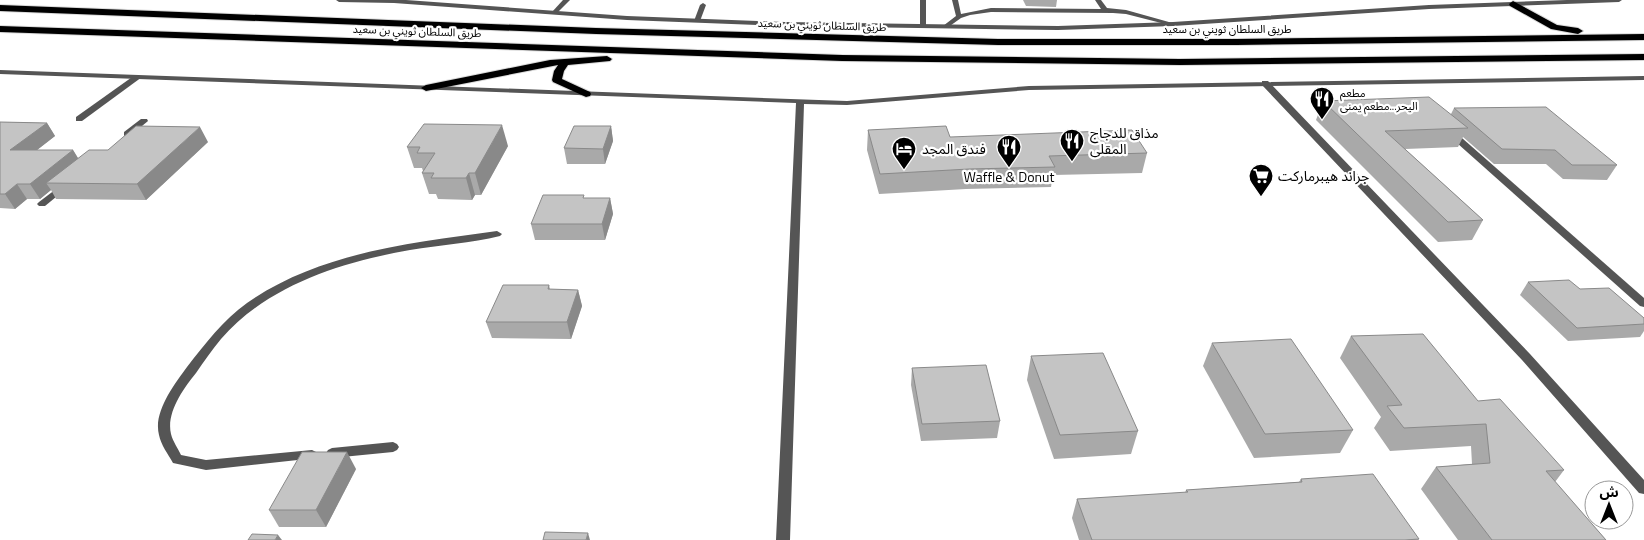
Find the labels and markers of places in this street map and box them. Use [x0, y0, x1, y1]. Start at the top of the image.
place label: مطعم اليحر...مطعم يمنى [1340, 85, 1418, 115]
restaurant icon: مطعم اليحر...مطعم يمنى [1309, 86, 1335, 120]
place label: مذاق للدجاج المقلى [1090, 122, 1159, 159]
restaurant icon: مذاق للدجاج المقلى [1059, 128, 1085, 162]
restaurant icon: Waffle & Donut [996, 134, 1022, 168]
hotel icon: فندق المجد [891, 136, 917, 170]
place label: فندق المجد [922, 138, 986, 159]
supermarket icon: جراند ه‍يبرماركت [1248, 163, 1274, 197]
place label: جراند ه‍يبرماركت [1278, 165, 1369, 186]
place label: Waffle & Donut [964, 166, 1055, 187]

